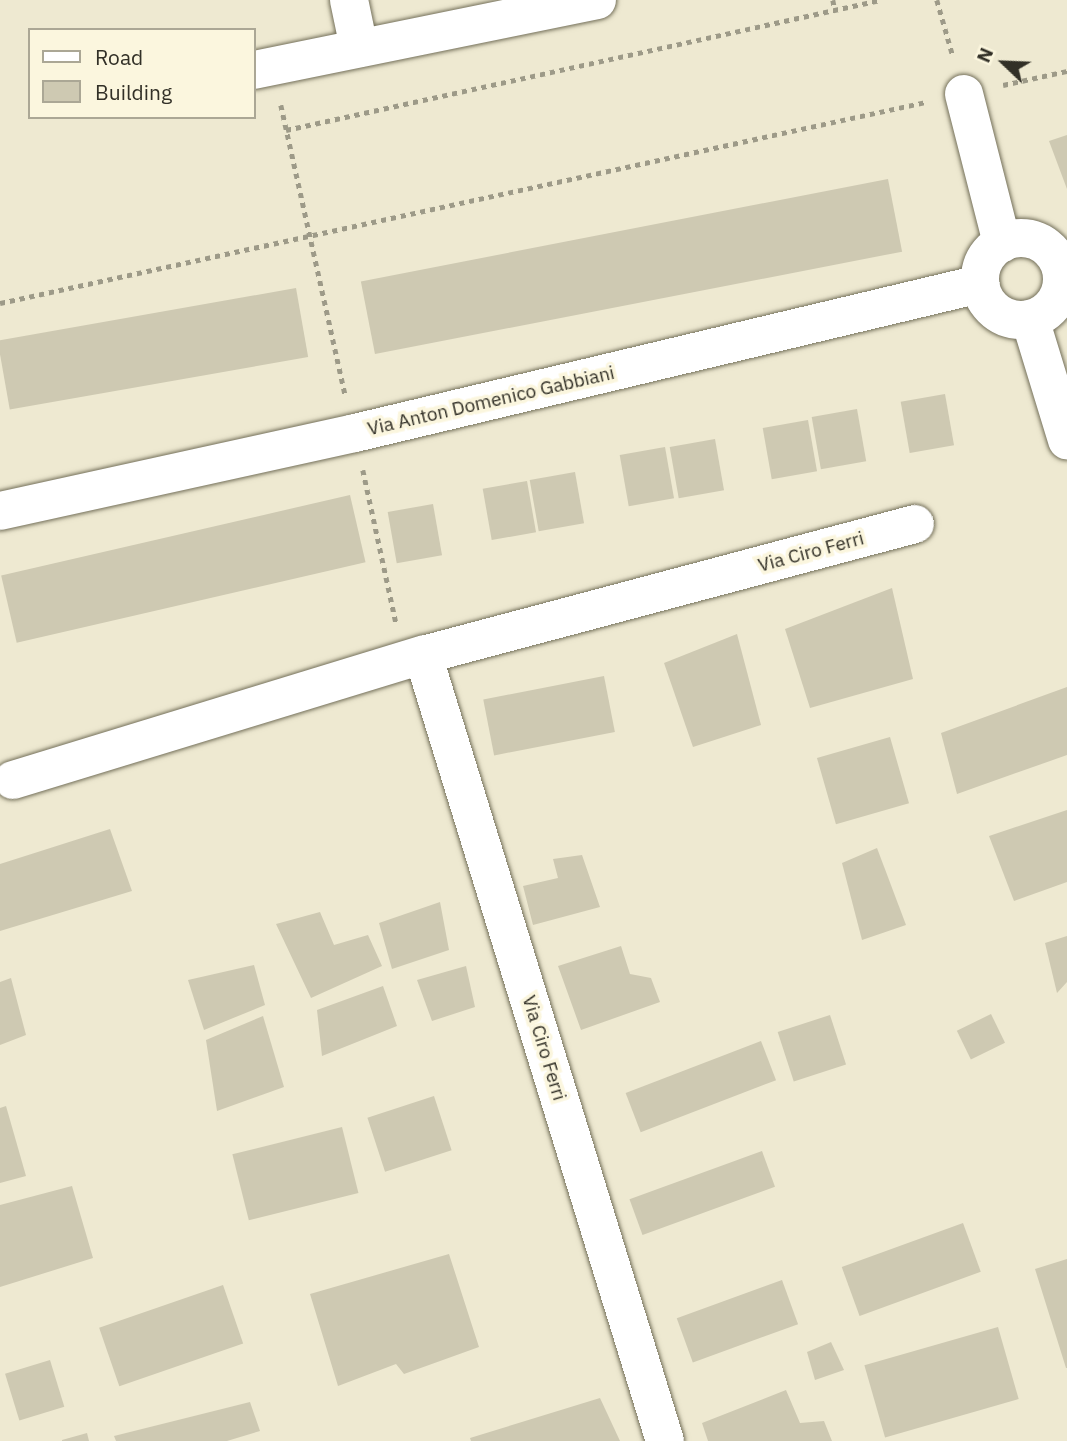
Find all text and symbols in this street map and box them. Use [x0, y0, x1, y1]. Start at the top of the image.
legend [28, 28, 256, 119]
north arrow [969, 28, 1039, 98]
text: Road [95, 43, 143, 71]
text: N [971, 44, 998, 66]
text: Building [95, 78, 172, 106]
street label: Via Anton Domenico Gabbiani [365, 361, 617, 441]
street label: Via Ciro Ferri [756, 527, 866, 577]
street label: Via Ciro Ferri [517, 993, 571, 1103]

